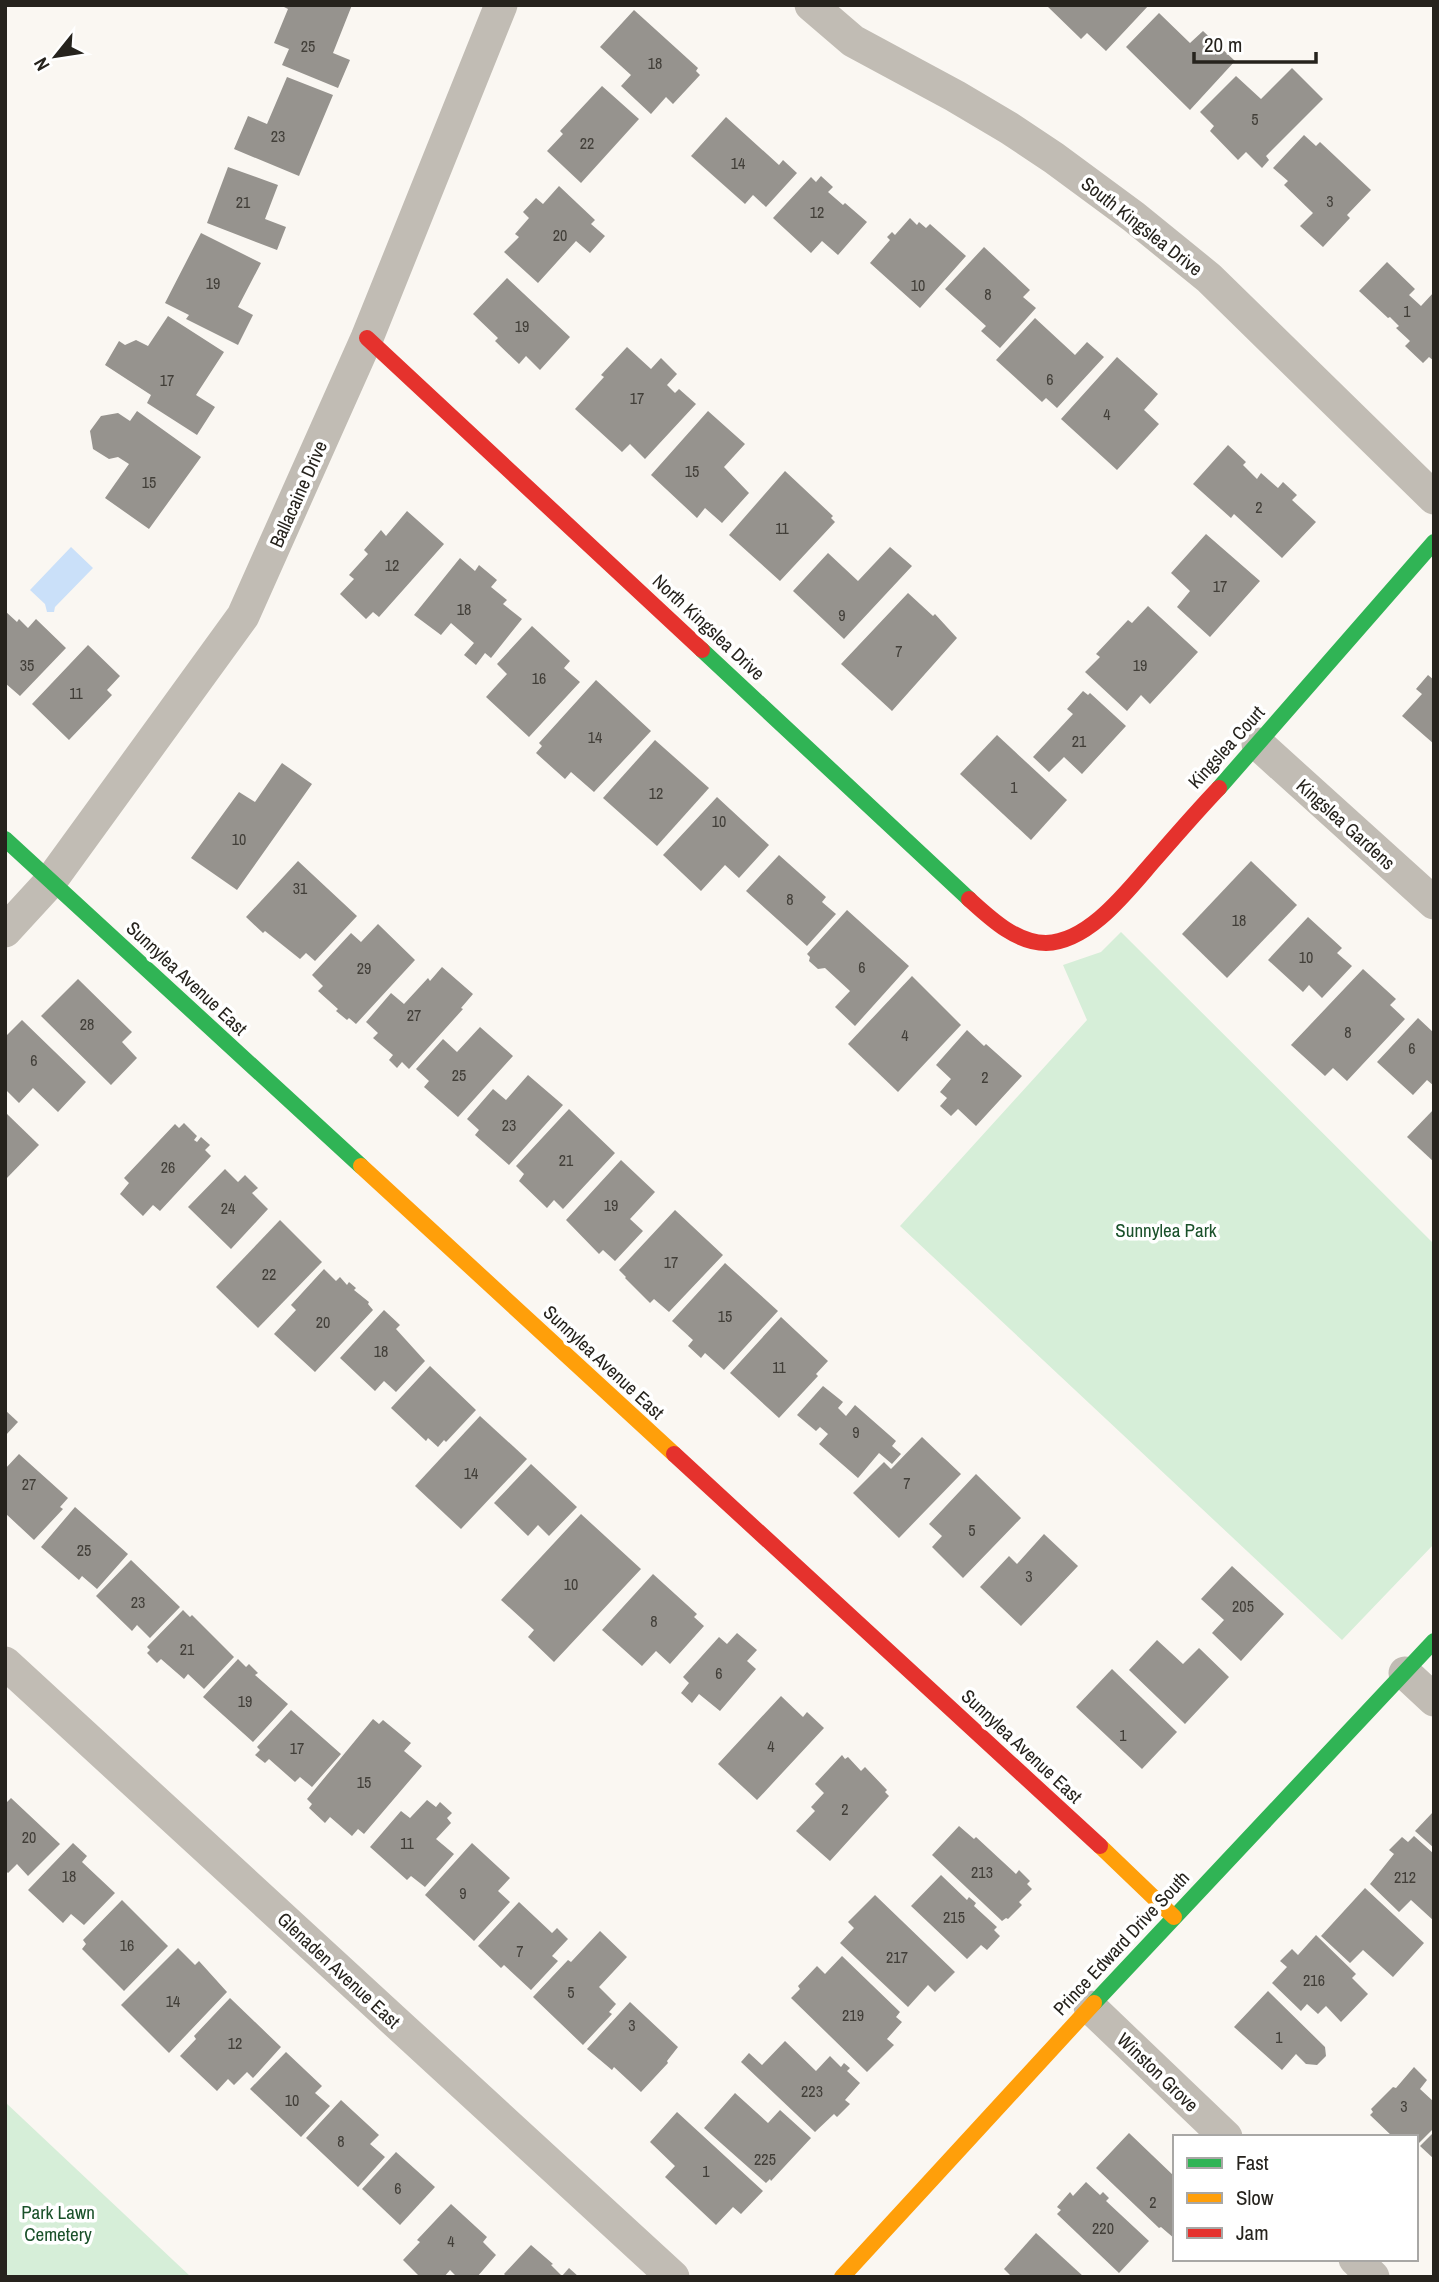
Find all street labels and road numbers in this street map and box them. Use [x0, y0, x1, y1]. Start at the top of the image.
street label: South Kingslea Drive [1076, 170, 1208, 282]
street label: Ballacaine Drive [263, 436, 333, 552]
street label: North Kingslea Drive [647, 568, 771, 686]
street label: Kingslea Court [1182, 700, 1271, 794]
street label: Kingslea Gardens [1291, 773, 1401, 876]
street label: Sunnylea Avenue East [121, 915, 254, 1041]
street label: Sunnylea Avenue East [538, 1299, 671, 1425]
street label: Sunnylea Avenue East [956, 1683, 1089, 1809]
street label: Prince Edward Drive South [1047, 1865, 1195, 2021]
street label: Glenaden Avenue East [272, 1906, 407, 2034]
street label: Winston Grove [1112, 2027, 1204, 2117]

